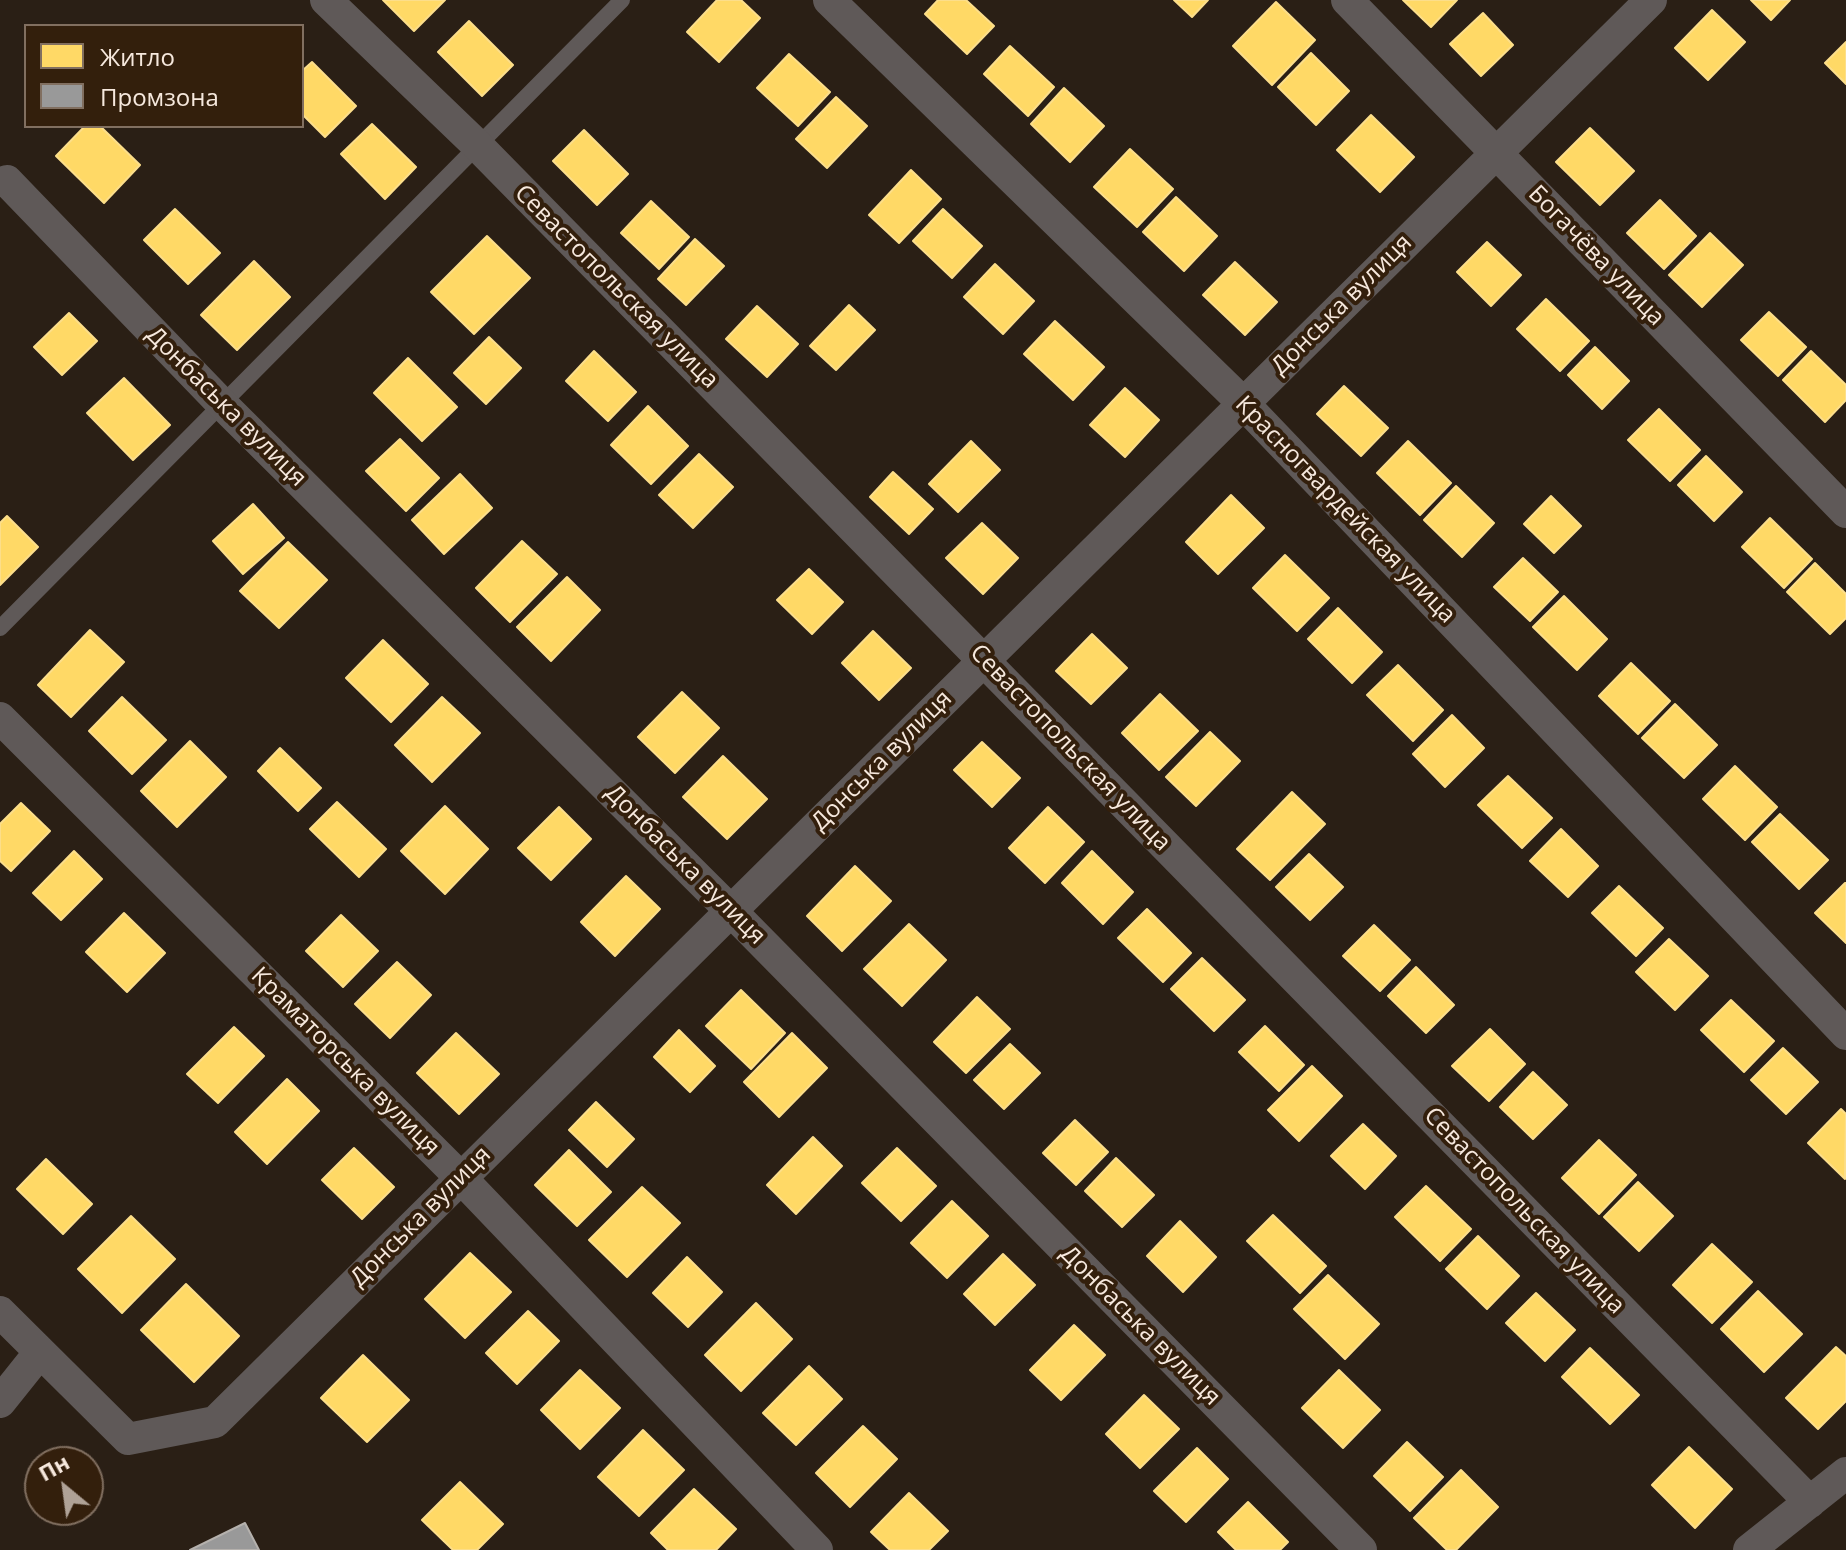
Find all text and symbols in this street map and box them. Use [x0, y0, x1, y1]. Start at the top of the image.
legend [24, 24, 304, 128]
text: Житло [100, 40, 175, 73]
text: Промзона [100, 80, 219, 113]
street label: Севастопольская улица [508, 179, 724, 395]
street label: Богачёва улица [1522, 180, 1670, 332]
street label: Донська вулиця [1266, 229, 1418, 381]
street label: Донбаська вулиця [140, 321, 312, 493]
street label: Красногвардейская улица [1229, 390, 1461, 630]
street label: Севастопольская улица [964, 639, 1176, 857]
street label: Донська вулиця [806, 685, 958, 837]
street label: Донбаська вулиця [599, 779, 771, 951]
street label: Краматорська вулиця [245, 962, 445, 1162]
street label: Севастопольская улица [1418, 1102, 1630, 1320]
street label: Донська вулиця [345, 1141, 497, 1293]
street label: Донбаська вулиця [1054, 1240, 1226, 1412]
north arrow [24, 1446, 104, 1526]
text: Пн [33, 1446, 74, 1487]

